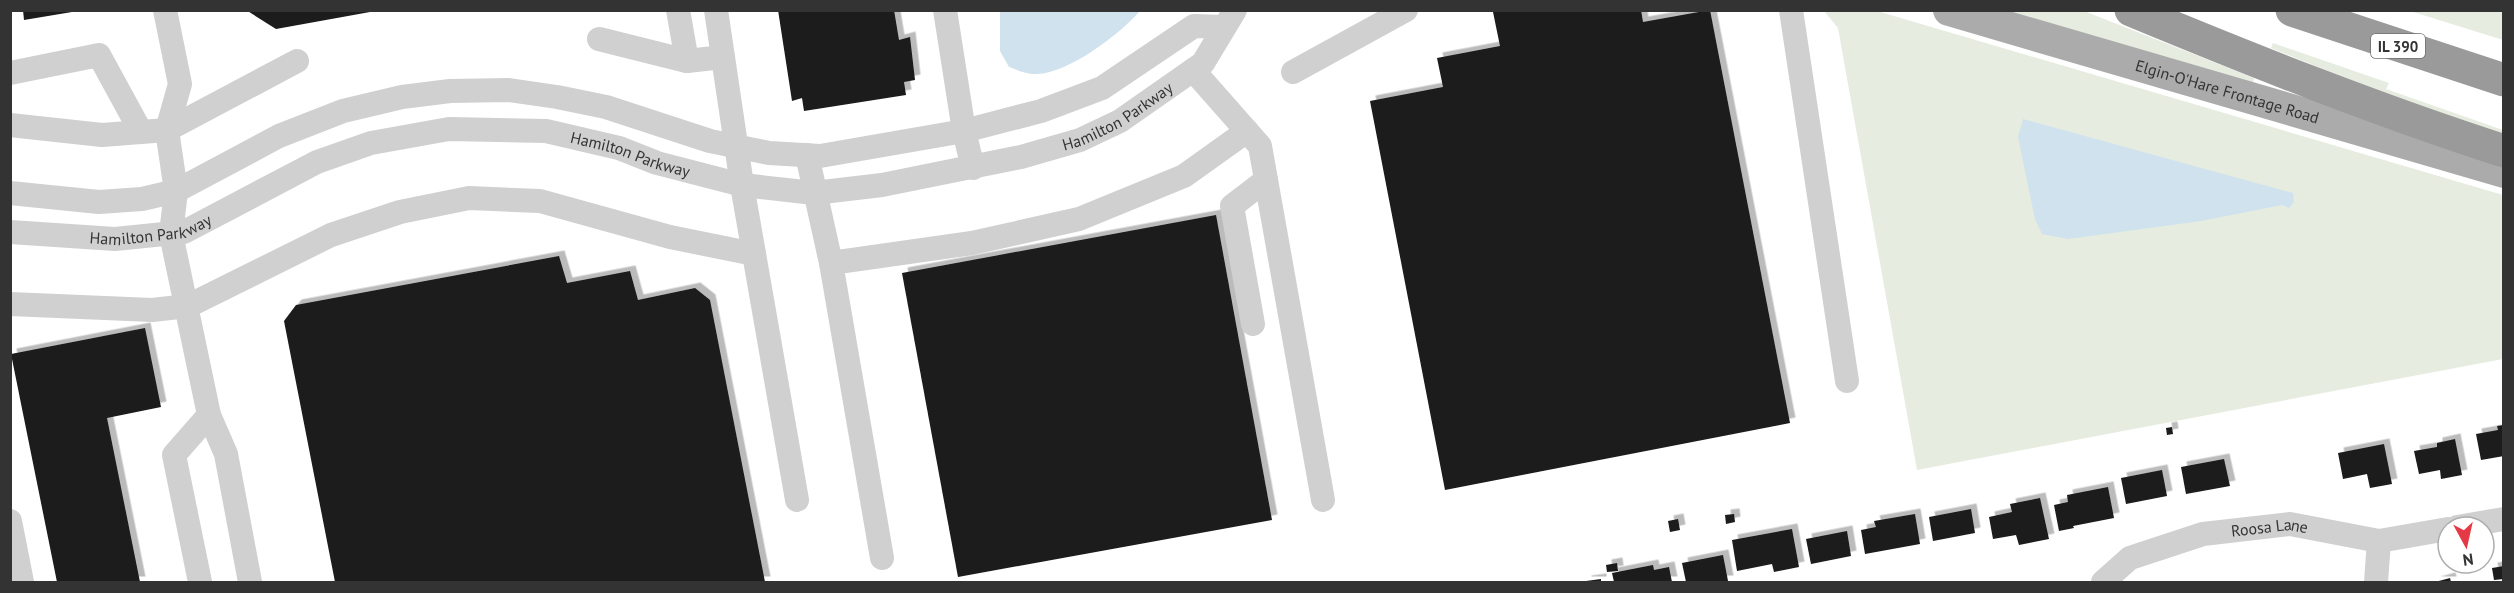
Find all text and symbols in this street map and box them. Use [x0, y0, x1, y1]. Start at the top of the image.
road number: IL 390 [2371, 34, 2425, 58]
street label: Elgin-O'Hare Frontage Road [2133, 55, 2322, 128]
street label: Hamilton Parkway [1060, 77, 1177, 155]
street label: Hamilton Parkway [569, 127, 693, 181]
street label: Hamilton Parkway [89, 209, 215, 249]
street label: Roosa Lane [2230, 514, 2310, 541]
north arrow [2436, 515, 2496, 575]
text: N [2461, 549, 2475, 570]

